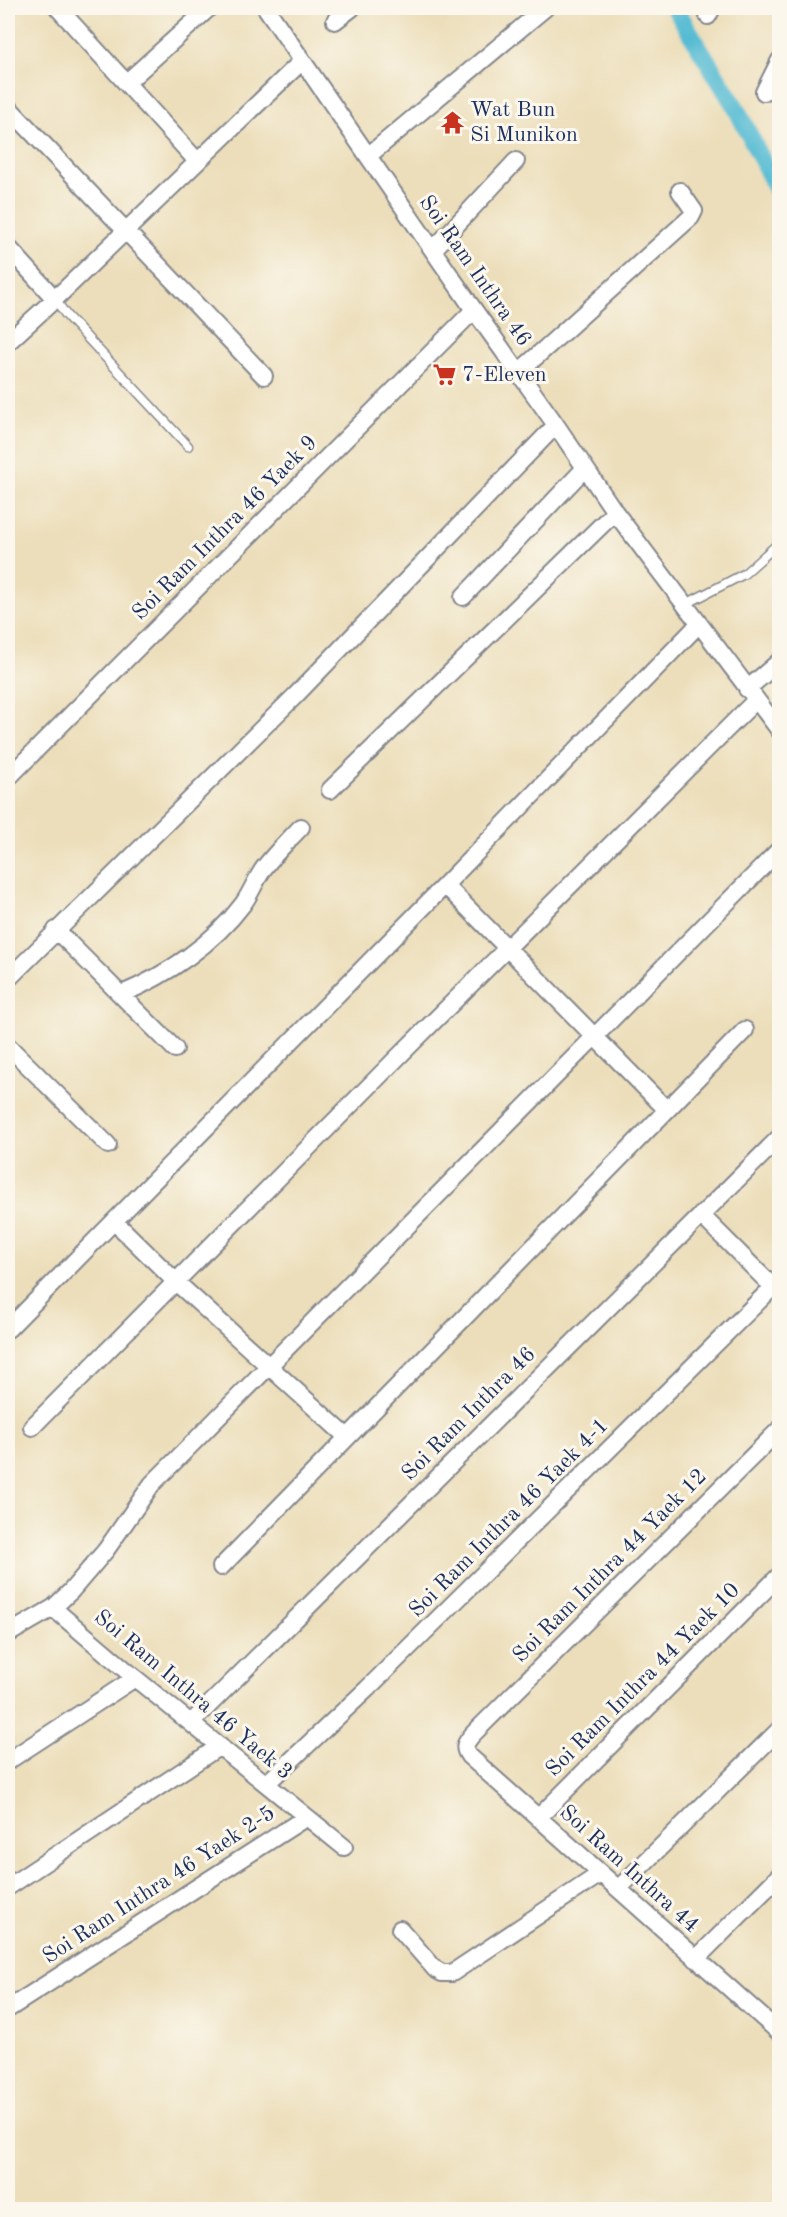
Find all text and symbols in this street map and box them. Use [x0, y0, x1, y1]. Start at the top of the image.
place label: Wat Bun Si Munikon [470, 99, 578, 146]
temple icon: Wat Bun Si Munikon [439, 110, 465, 136]
street label: Soi Ram Inthra 46 [415, 192, 535, 350]
supermarket icon: 7-Eleven [431, 362, 457, 388]
place label: 7-Eleven [462, 364, 547, 386]
street label: Soi Ram Inthra 46 Yaek 9 [129, 432, 321, 624]
street label: Soi Ram Inthra 46 [398, 1343, 540, 1485]
street label: Soi Ram Inthra 46 Yaek 4-1 [405, 1414, 613, 1622]
street label: Soi Ram Inthra 44 Yaek 12 [509, 1465, 711, 1667]
street label: Soi Ram Inthra 44 Yaek 10 [542, 1579, 744, 1781]
street label: Soi Ram Inthra 46 Yaek 3 [90, 1606, 296, 1784]
street label: Soi Ram Inthra 44 [555, 1801, 703, 1937]
street label: Soi Ram Inthra 46 Yaek 2-5 [39, 1802, 279, 1968]

